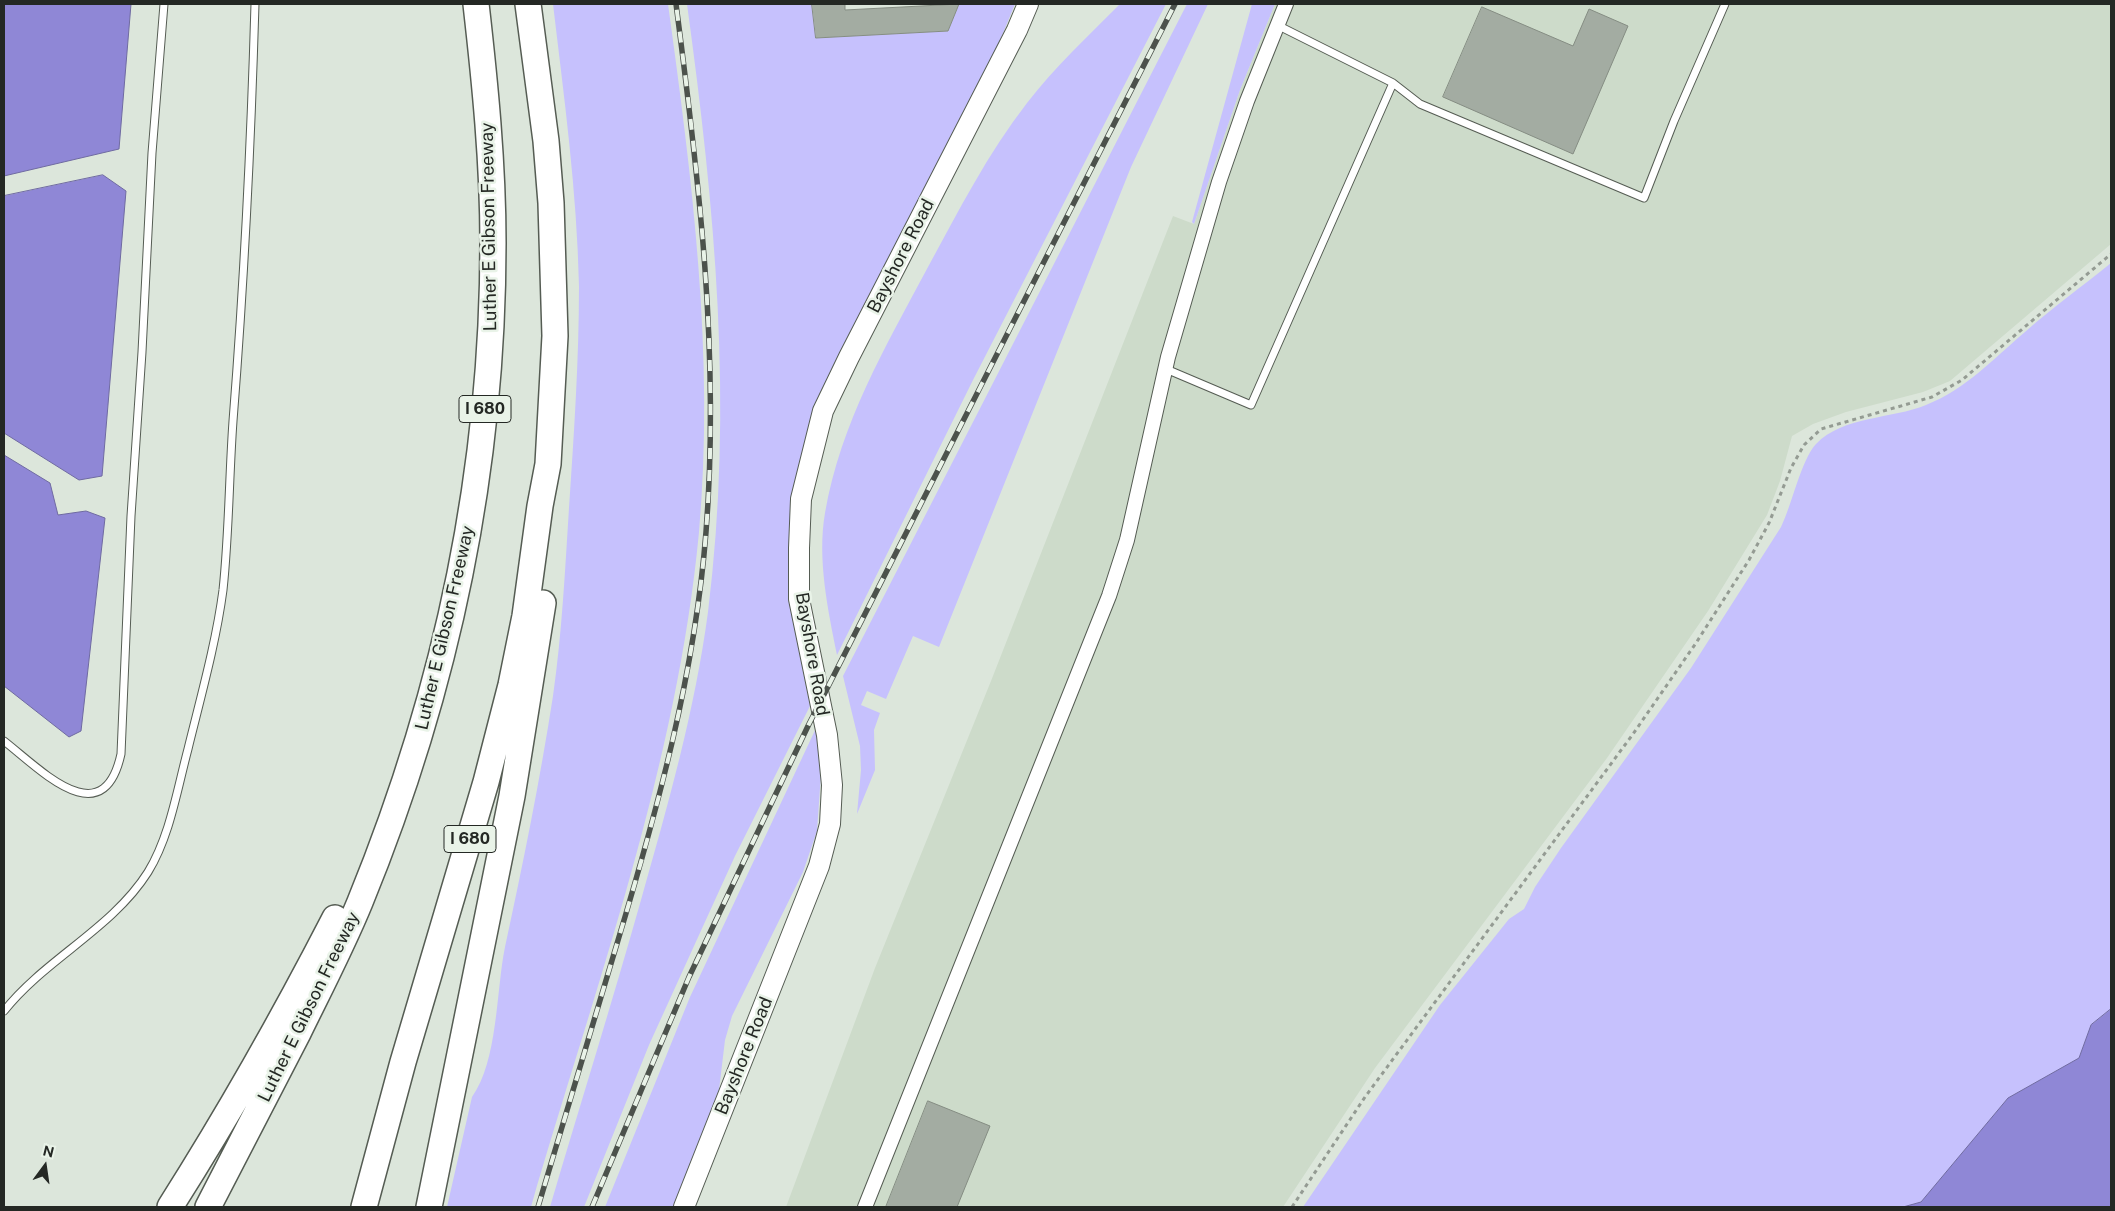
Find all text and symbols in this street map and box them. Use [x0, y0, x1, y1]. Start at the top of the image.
street label: Luther E Gibson Freeway [476, 122, 502, 332]
street label: Bayshore Road [863, 195, 939, 317]
road number: I 680 [459, 396, 511, 422]
street label: Luther E Gibson Freeway [411, 524, 479, 732]
street label: Bayshore Road [791, 591, 833, 717]
road number: I 680 [444, 826, 496, 852]
street label: Luther E Gibson Freeway [254, 908, 364, 1106]
street label: Bayshore Road [711, 994, 777, 1118]
north arrow [20, 1141, 70, 1191]
text: N [41, 1142, 56, 1161]

